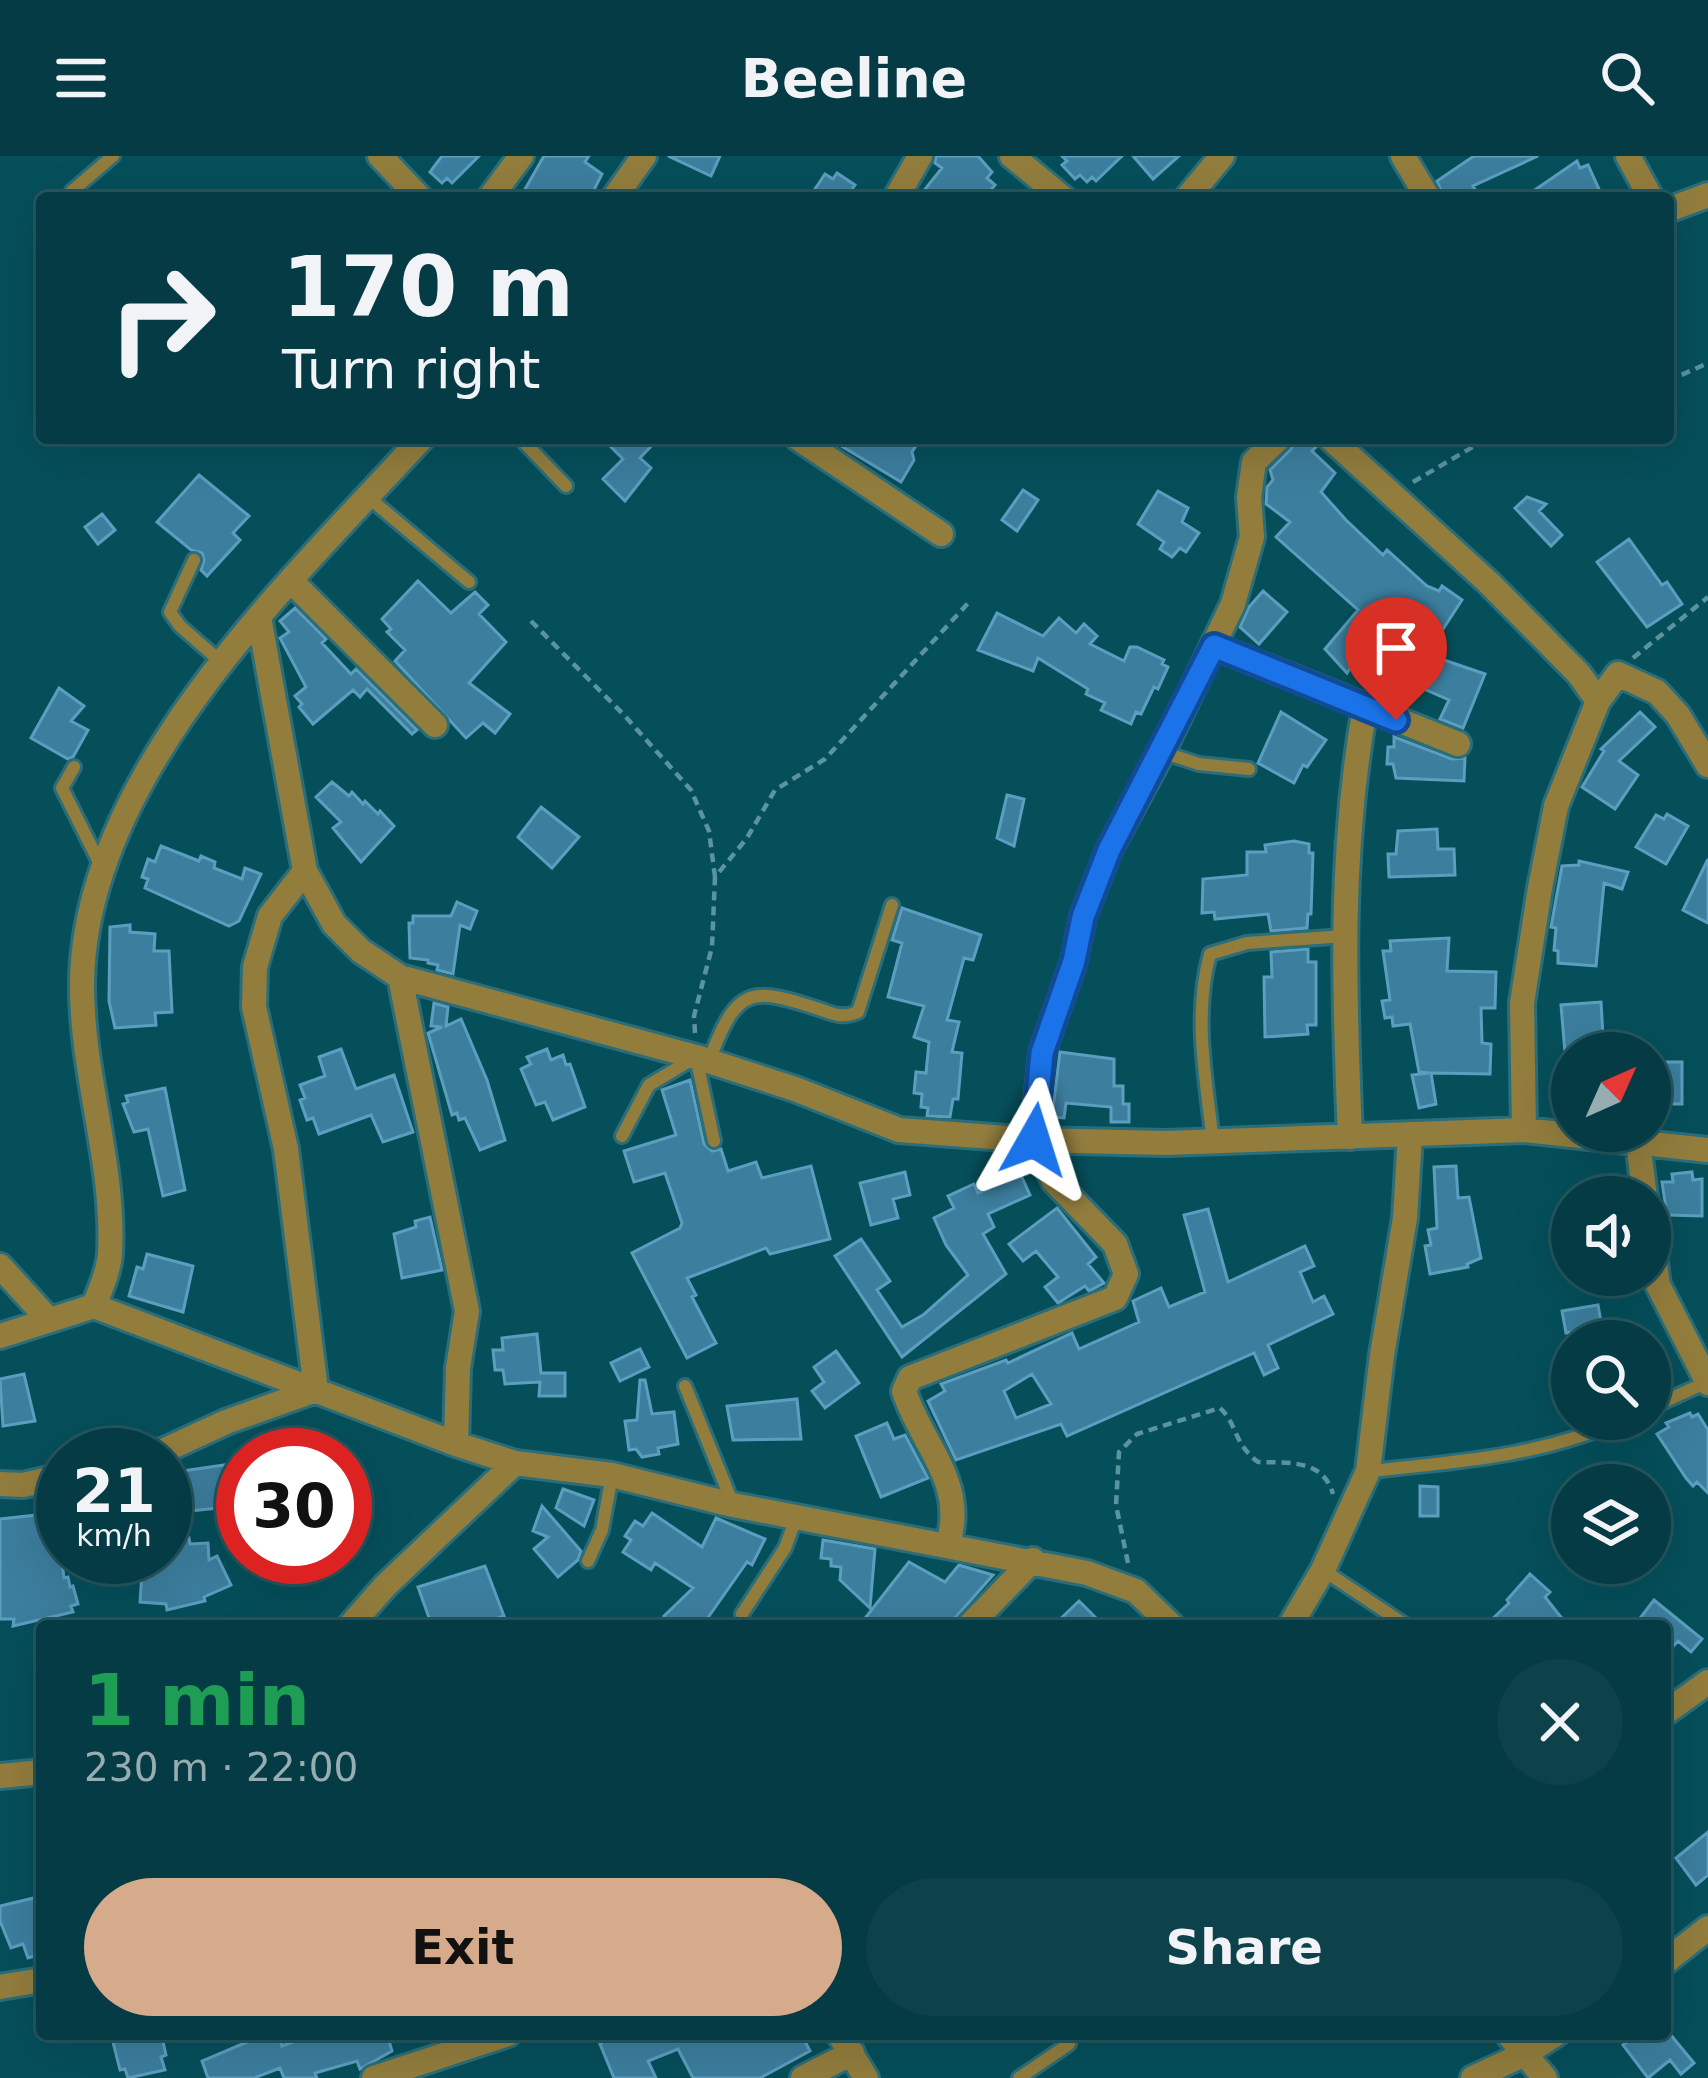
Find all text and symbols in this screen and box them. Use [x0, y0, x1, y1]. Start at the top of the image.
icon: menu [48, 45, 114, 111]
icon: search [1594, 45, 1660, 111]
text: Beeline [741, 47, 967, 110]
text: 170 m [282, 238, 574, 336]
icon: right [84, 240, 240, 396]
text: Turn right [282, 338, 541, 401]
pin [1345, 597, 1447, 720]
icon: arrive [1363, 615, 1429, 681]
north arrow [1551, 1032, 1671, 1152]
map controls [1551, 1032, 1671, 1584]
position arrow [971, 1077, 1097, 1203]
button: sound [1551, 1176, 1671, 1296]
button: search [1551, 1320, 1671, 1440]
speed limit sign: 30 [216, 1428, 372, 1584]
text: 21 [72, 1456, 156, 1526]
button: layers [1551, 1464, 1671, 1584]
text: km/h [76, 1518, 152, 1553]
text: 1 min [84, 1658, 310, 1742]
button: close [1497, 1659, 1623, 1785]
text: 230 m · 22:00 [84, 1745, 358, 1790]
button: Exit [84, 1878, 842, 2016]
button: Share [866, 1878, 1623, 2016]

